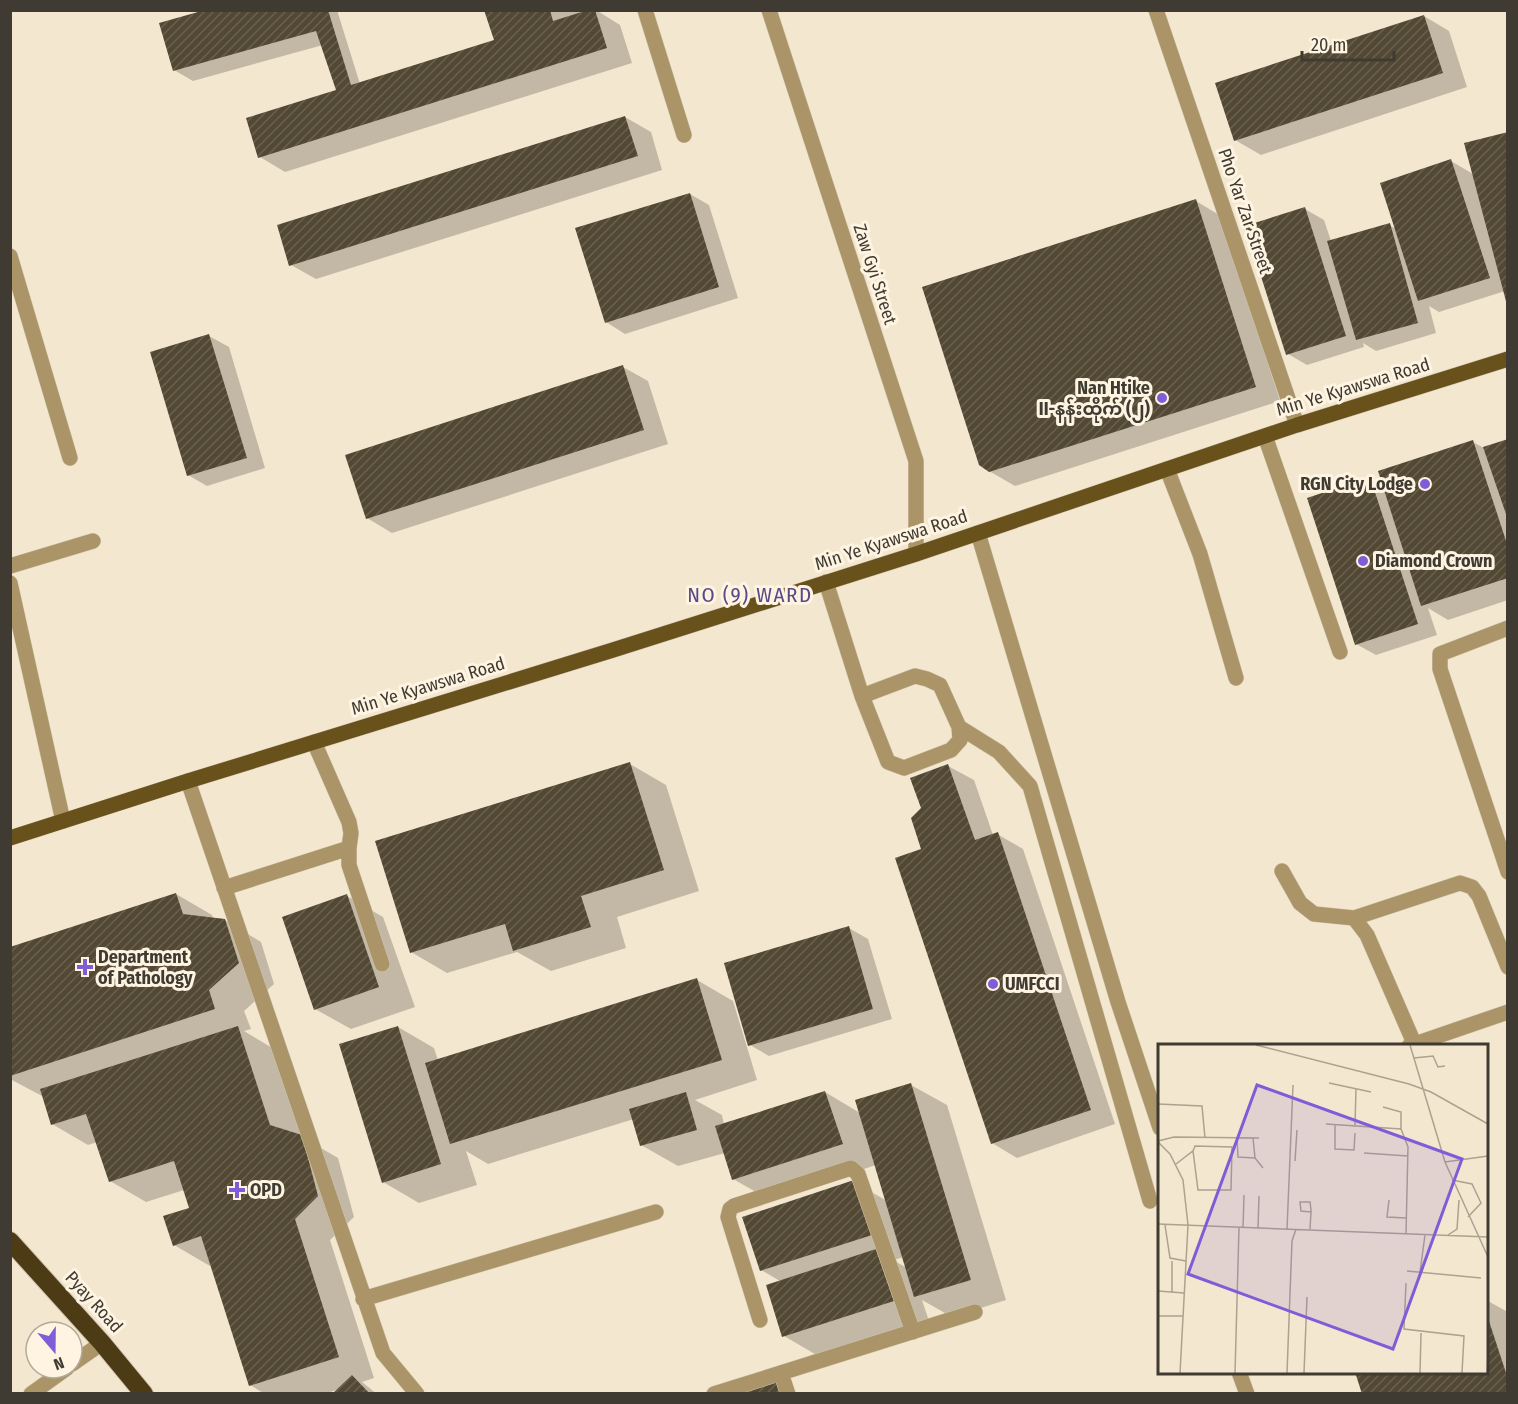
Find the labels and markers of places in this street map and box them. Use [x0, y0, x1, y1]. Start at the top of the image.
place label: Nan Htike II-နန်းထိုက် (၂) [1039, 377, 1151, 423]
marker: Nan Htike II-နန်းထိုက် (၂) [1155, 391, 1169, 405]
place label: RGN City Lodge [1300, 473, 1413, 495]
marker: RGN City Lodge [1418, 477, 1432, 491]
place label: Diamond Crown [1375, 550, 1492, 572]
marker: Diamond Crown [1356, 554, 1370, 568]
place label: Department of Pathology [98, 946, 193, 989]
marker: Department of Pathology [76, 958, 94, 976]
place label: UMFCCI [1005, 973, 1059, 995]
marker: UMFCCI [986, 977, 1000, 991]
place label: OPD [250, 1179, 282, 1201]
marker: OPD [228, 1181, 246, 1199]

